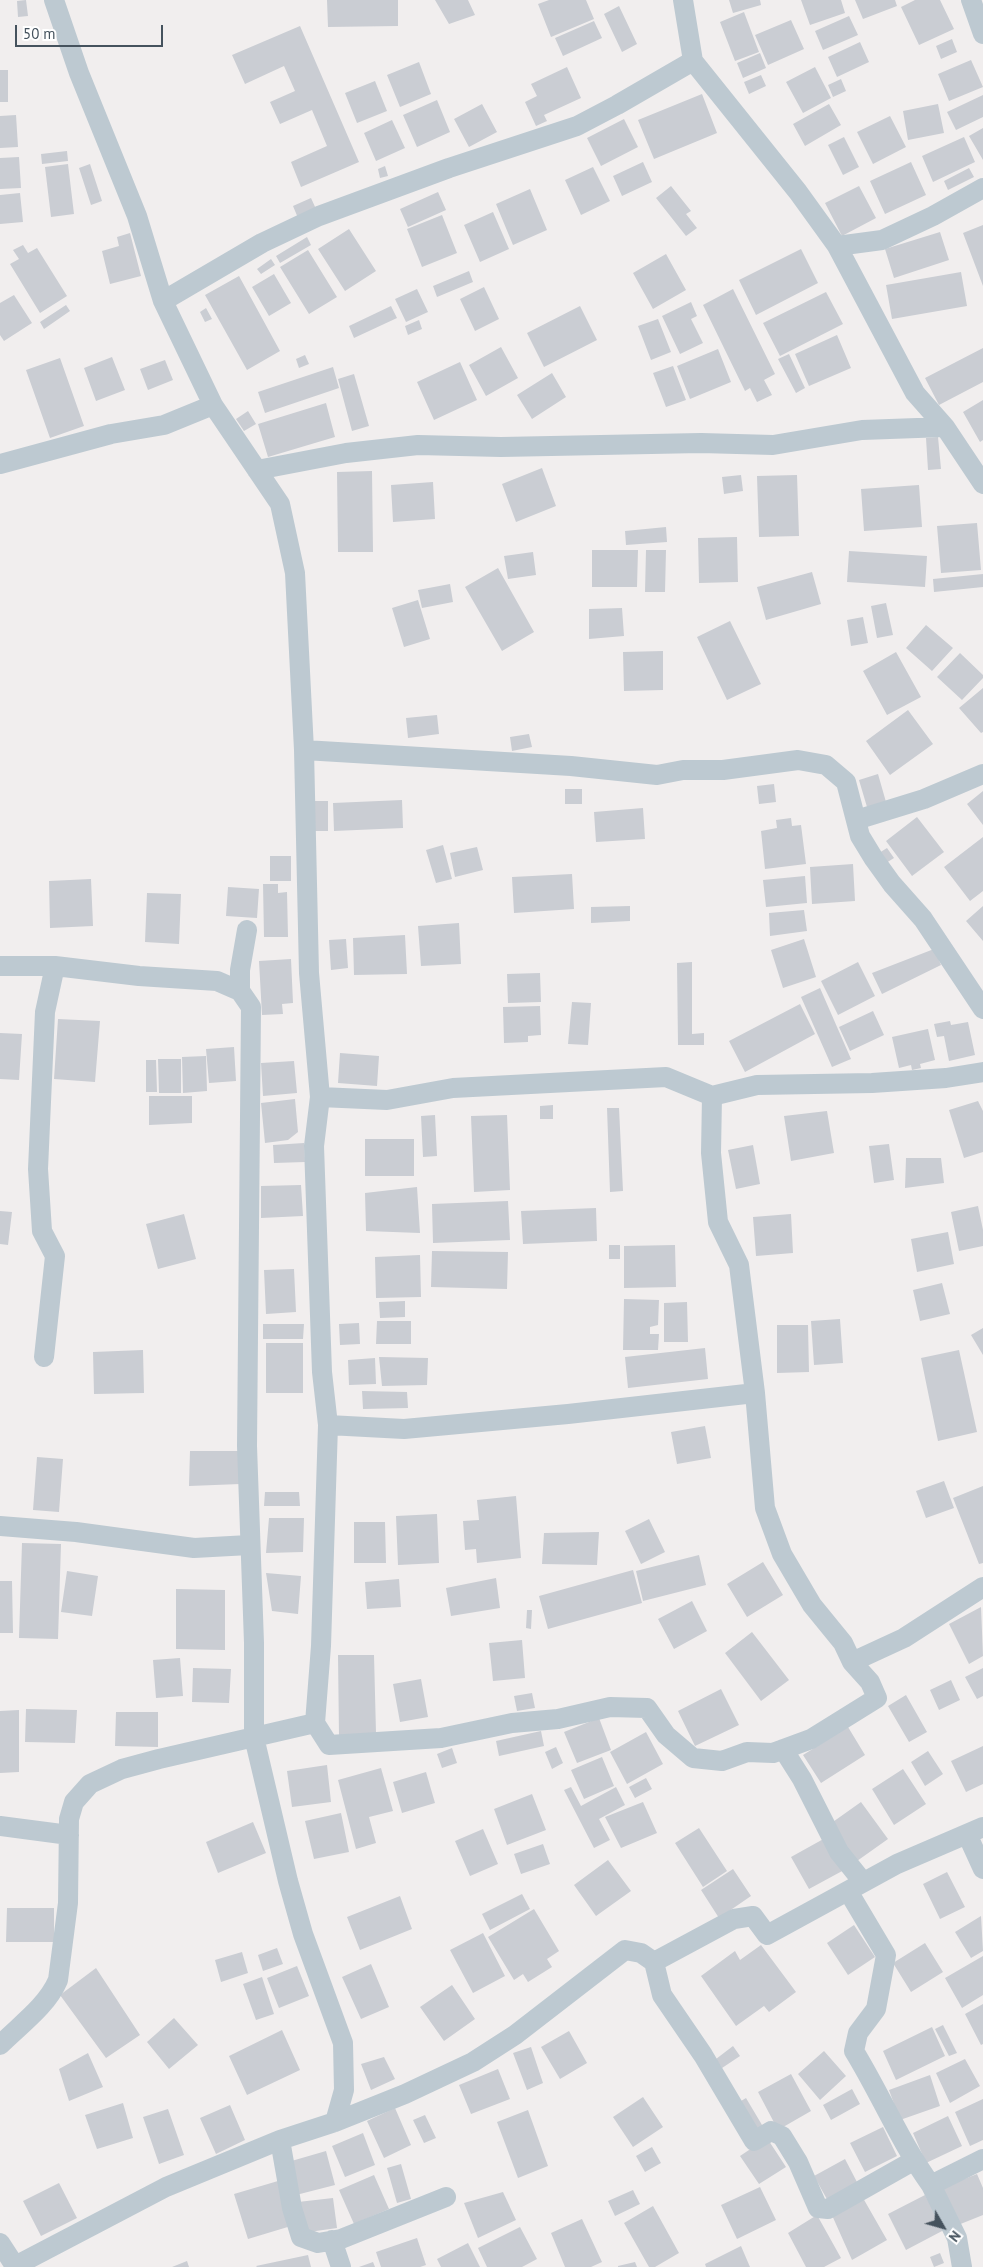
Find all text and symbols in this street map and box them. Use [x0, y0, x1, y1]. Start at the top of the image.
scale bar [18, 15, 165, 47]
text: 50 m [23, 24, 56, 43]
north arrow [918, 2202, 968, 2252]
text: N [945, 2227, 965, 2245]

